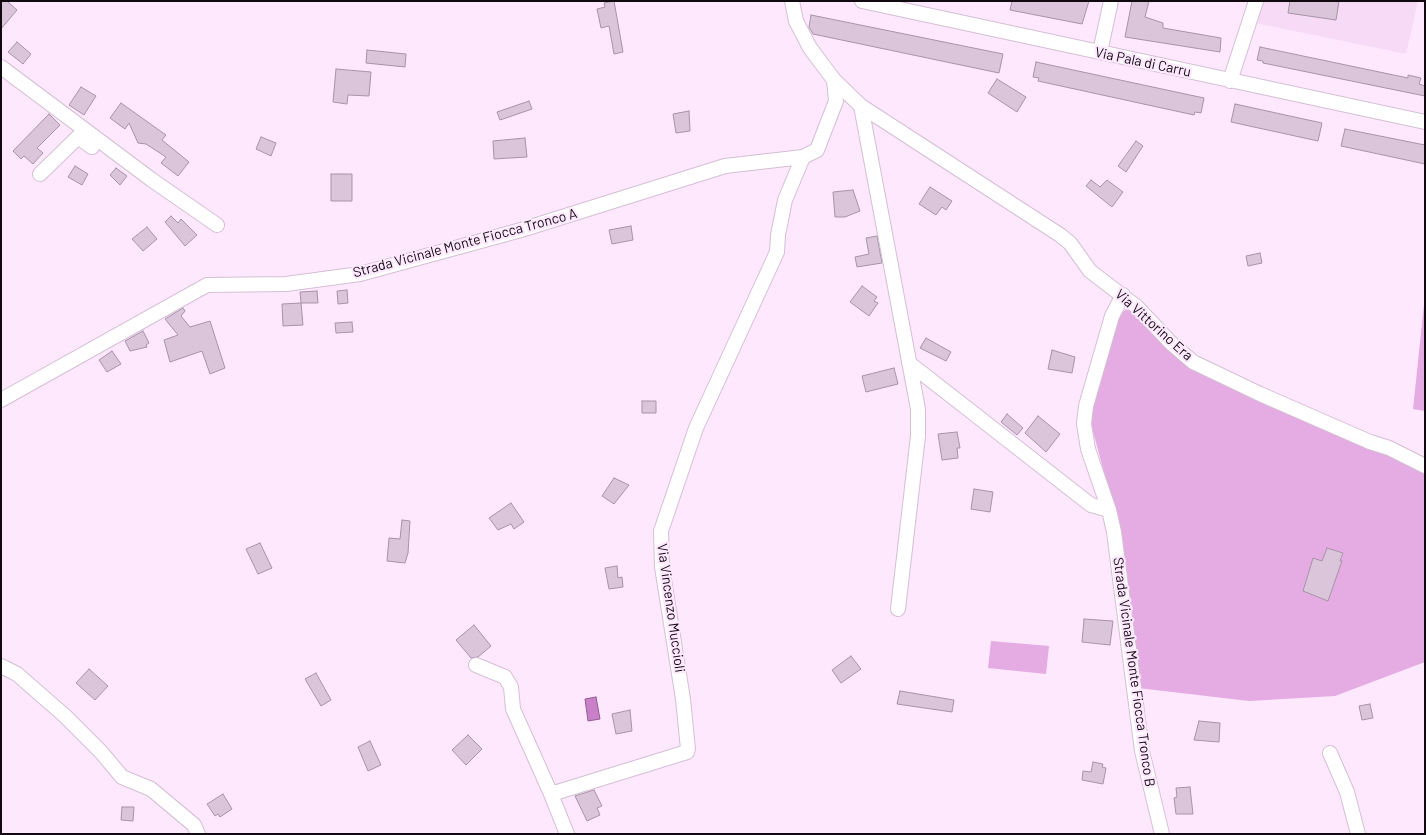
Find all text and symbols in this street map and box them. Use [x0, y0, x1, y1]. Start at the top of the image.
street label: Via Pala di Carru [1094, 44, 1192, 80]
street label: Strada Vicinale Monte Fiocca Tronco A [351, 205, 579, 281]
street label: Via Vittorino Era [1112, 286, 1196, 364]
street label: Via Vincenzo Muccioli [654, 542, 688, 674]
street label: Strada Vicinale Monte Fiocca Tronco B [1110, 556, 1158, 788]

